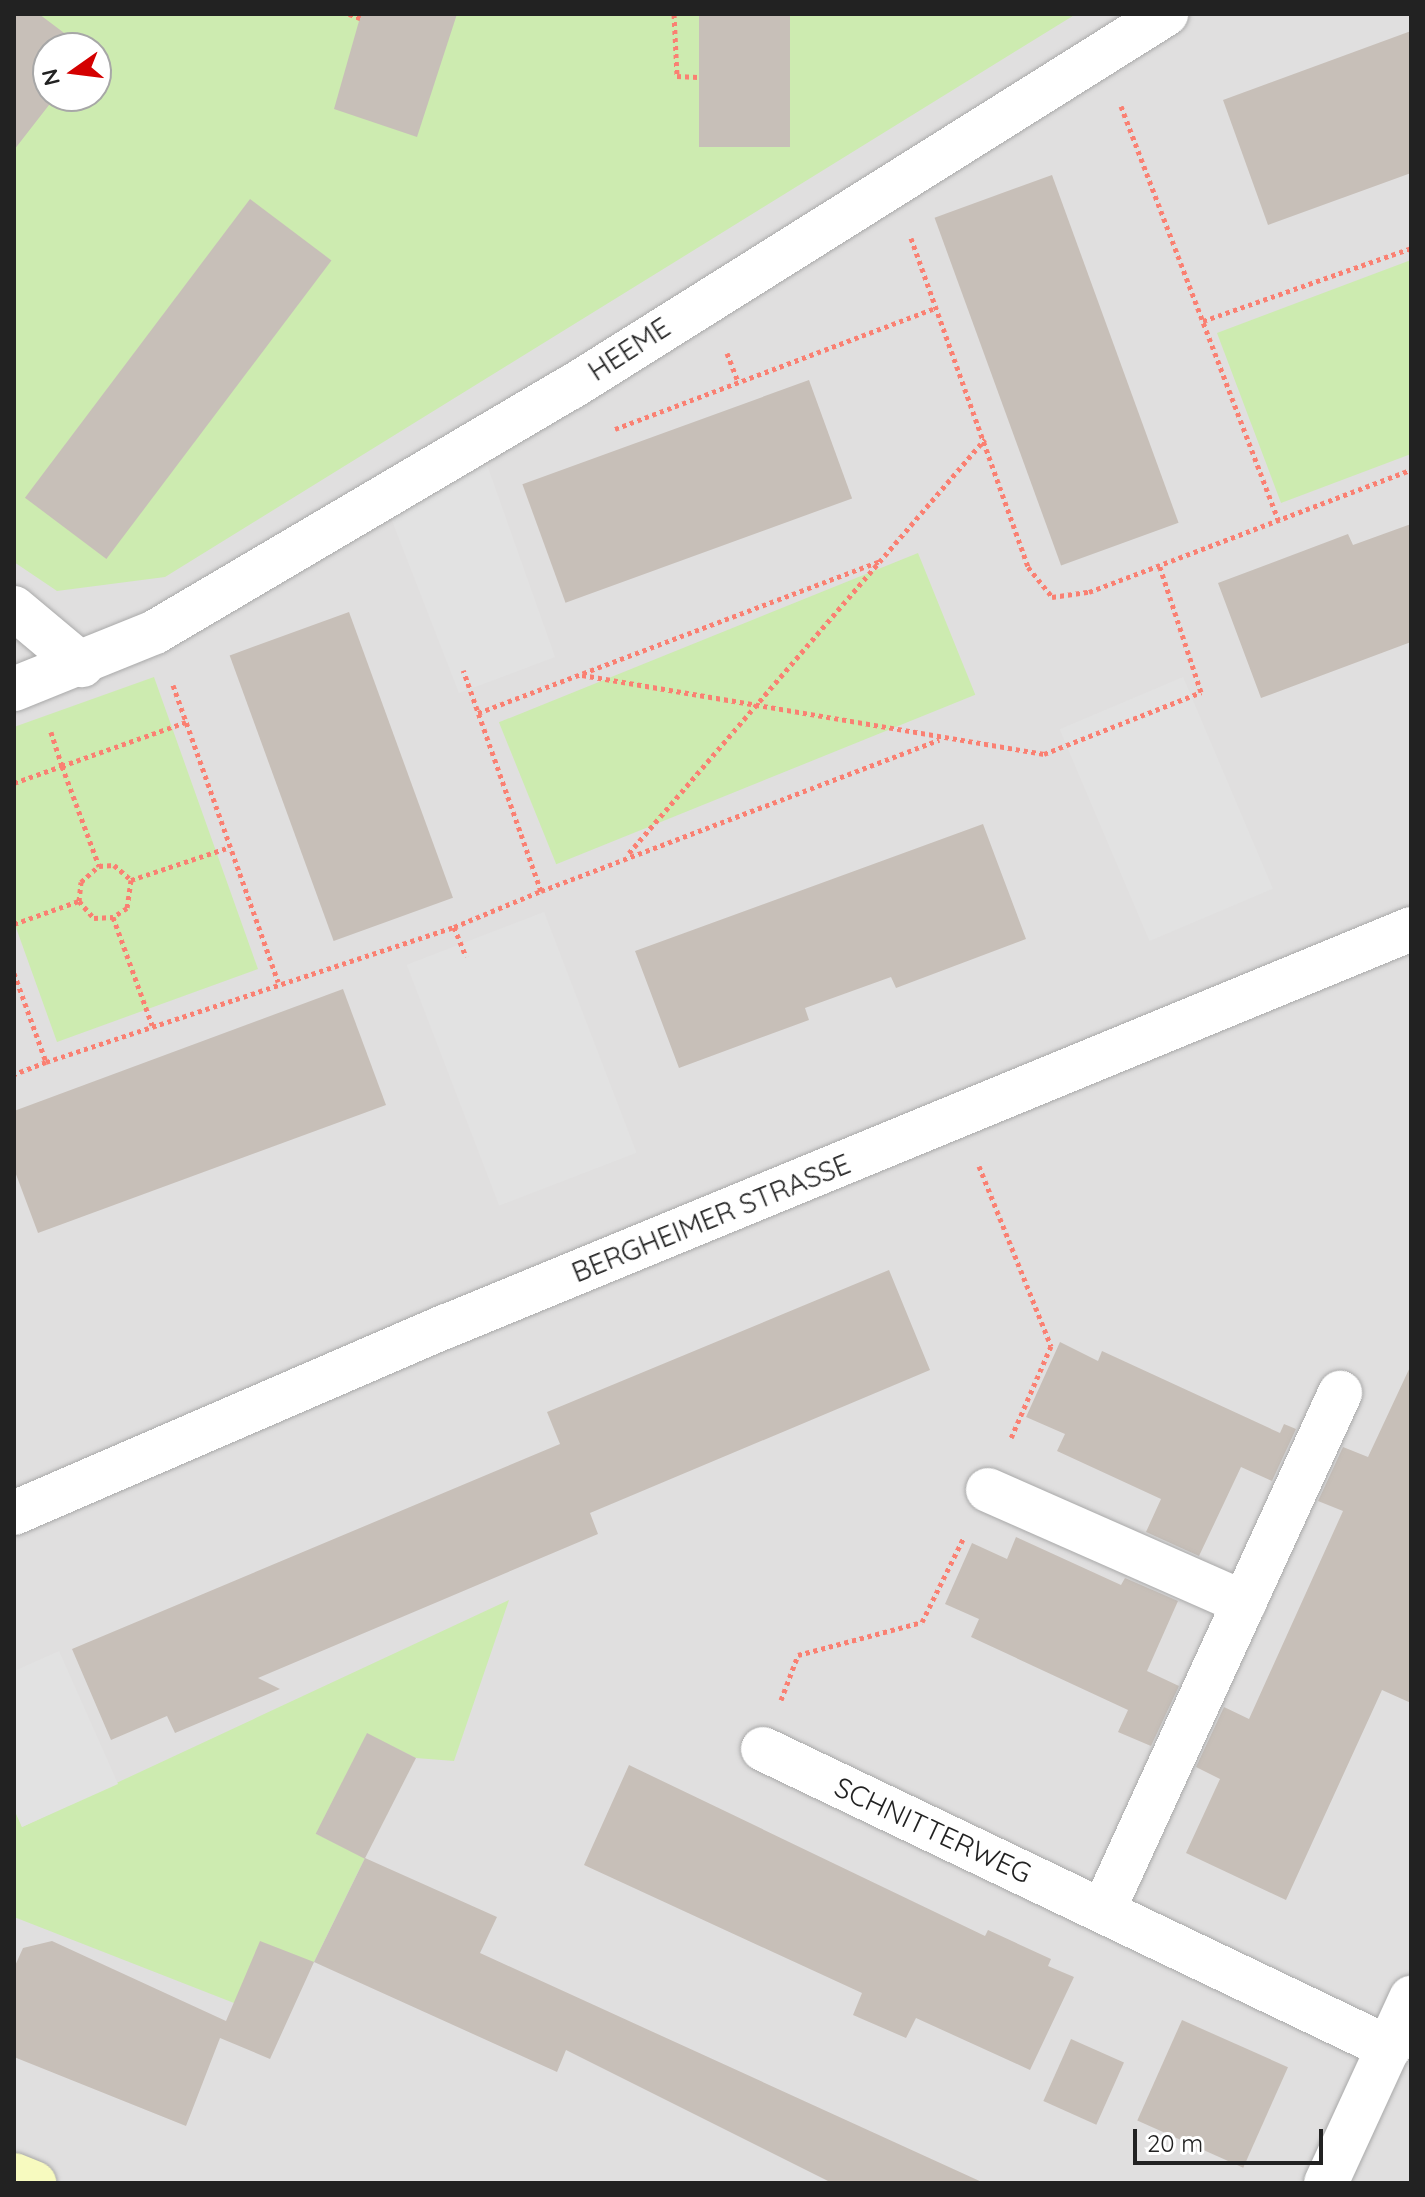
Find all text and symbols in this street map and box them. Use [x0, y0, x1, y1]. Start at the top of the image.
north arrow [32, 32, 112, 112]
text: N [35, 66, 66, 89]
street label: HEEME [582, 310, 676, 388]
street label: BERGHEIMER STRASSE [567, 1147, 855, 1289]
street label: SCHNITTERWEG [829, 1770, 1037, 1890]
scale bar [1137, 2113, 1327, 2163]
text: 20 m [1147, 2128, 1203, 2158]

